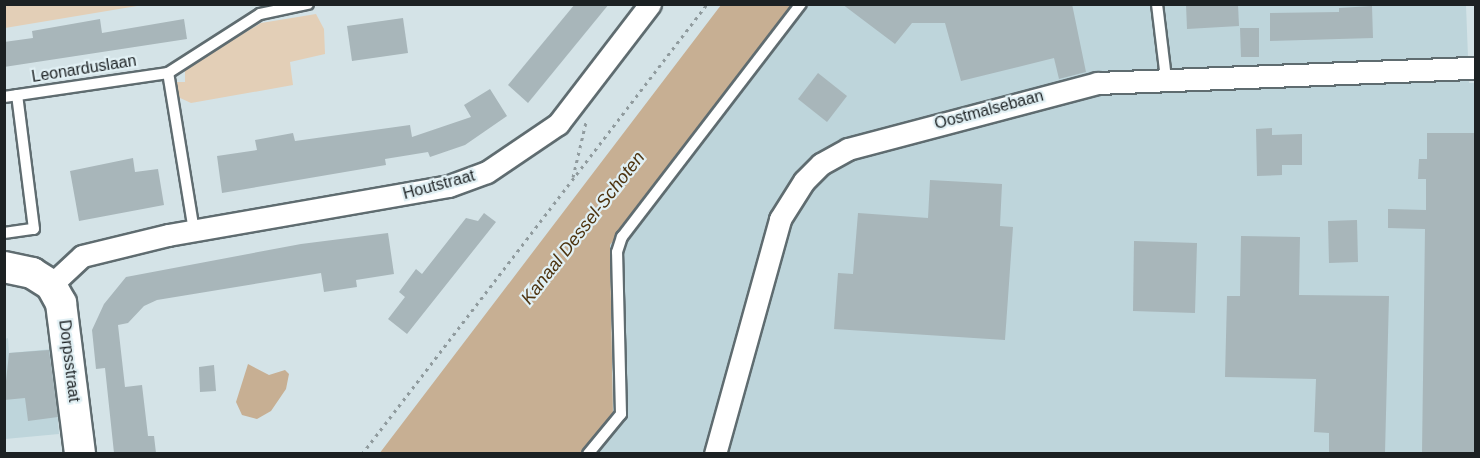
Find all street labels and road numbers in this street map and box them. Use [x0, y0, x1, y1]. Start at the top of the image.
street label: Leonarduslaan [30, 51, 138, 87]
street label: Oostmalsebaan [932, 86, 1046, 134]
street label: Houtstraat [401, 166, 477, 204]
street label: Dorpsstraat [54, 319, 84, 403]

